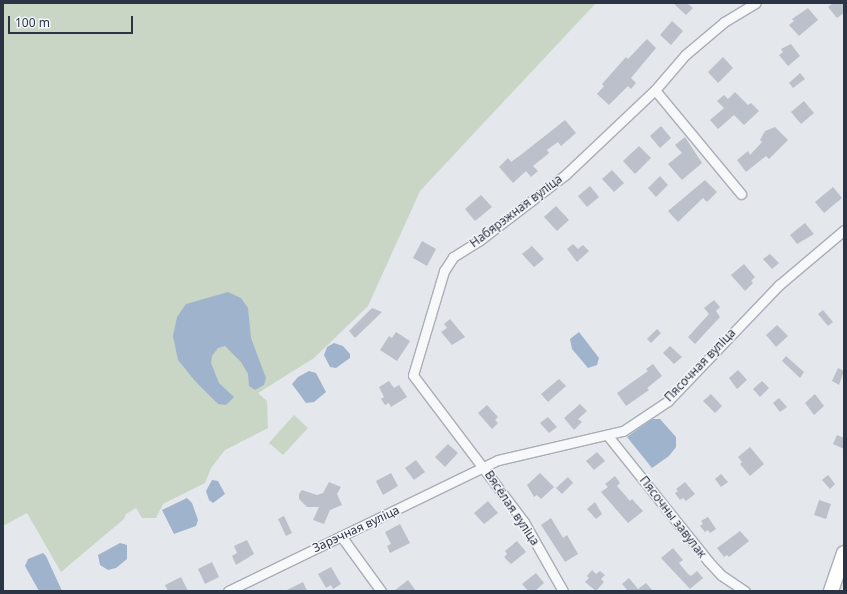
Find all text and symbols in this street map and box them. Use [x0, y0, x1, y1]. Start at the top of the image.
scale bar [10, 8, 135, 34]
text: 100 m [15, 14, 50, 31]
street label: Набярэжная вуліца [467, 172, 565, 250]
street label: Пясочная вуліца [661, 325, 739, 405]
street label: Вясёлая вуліца [482, 468, 542, 548]
street label: Пясочны завулак [637, 473, 709, 561]
street label: Зарэчная вуліца [310, 503, 402, 555]

